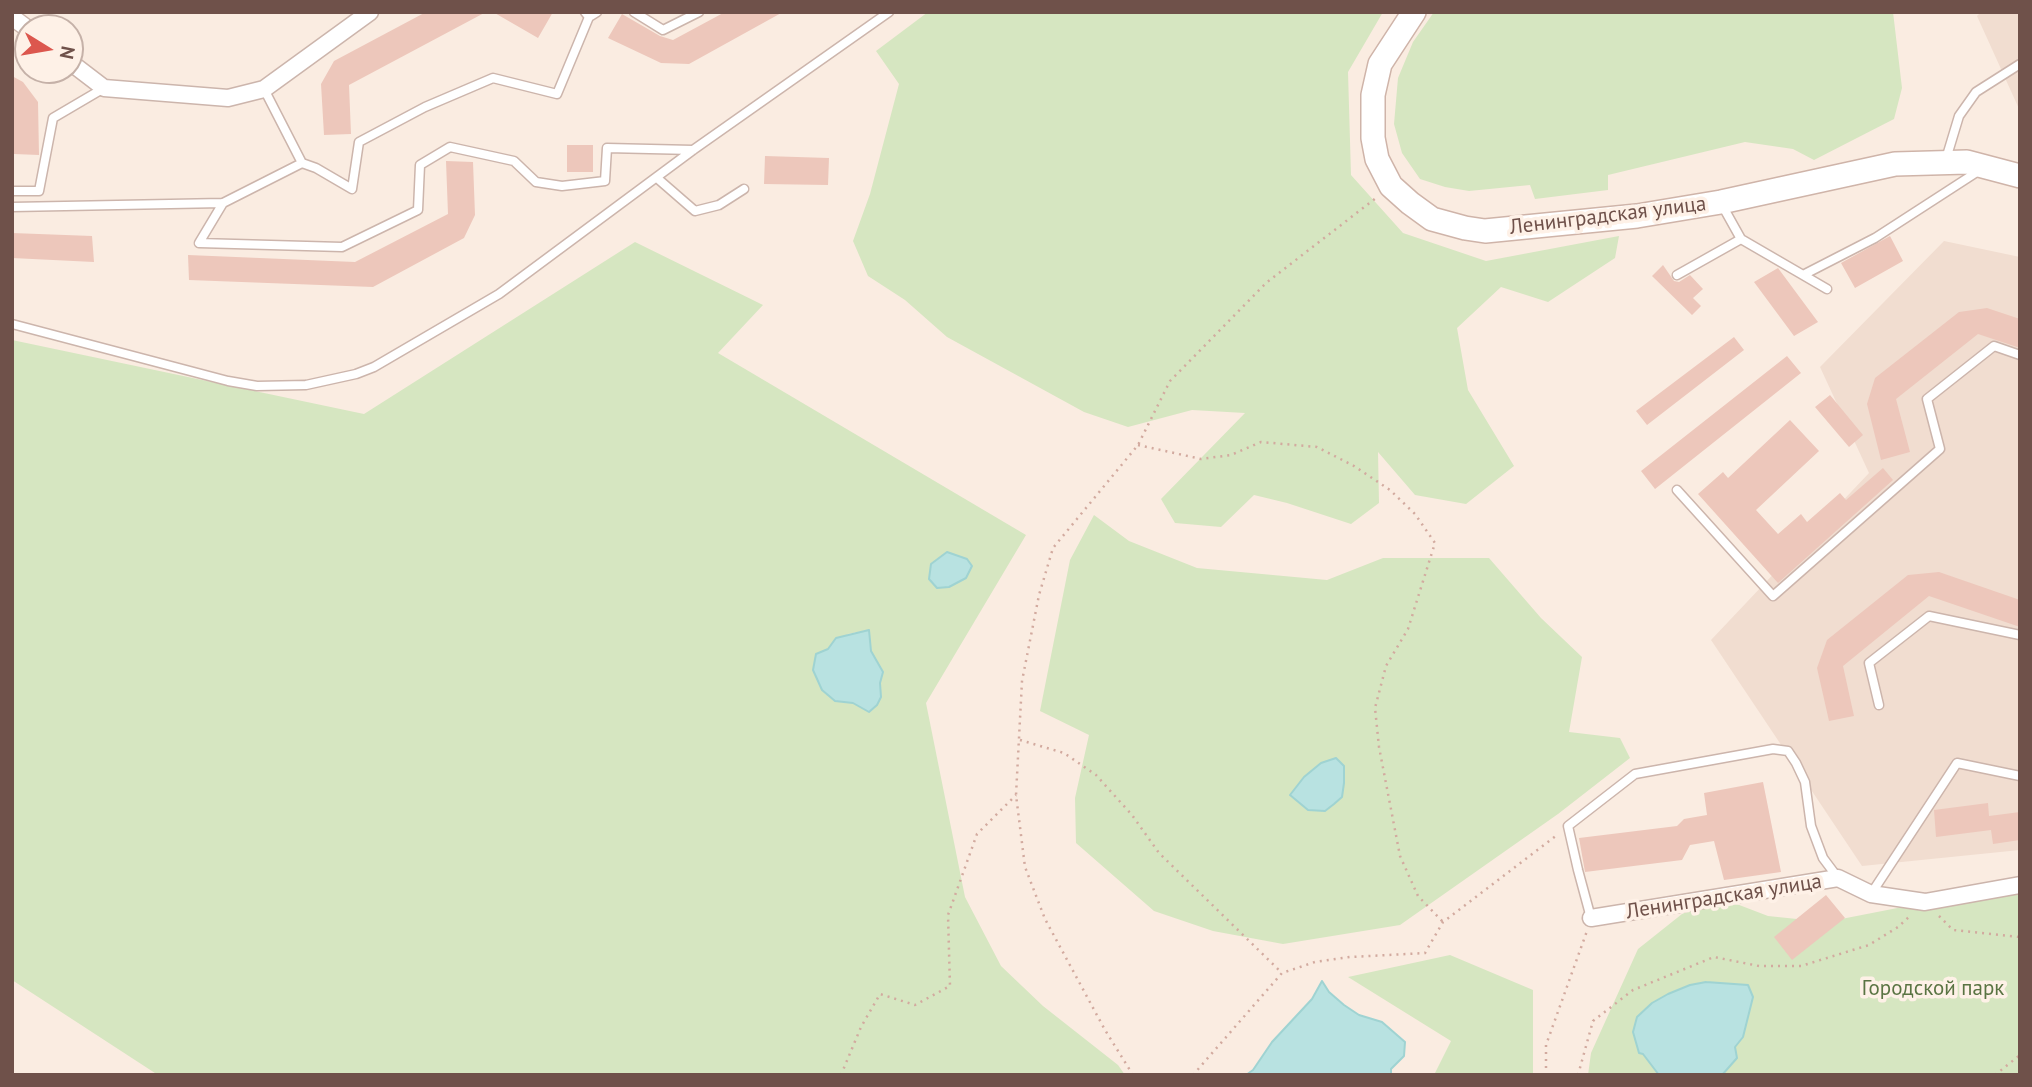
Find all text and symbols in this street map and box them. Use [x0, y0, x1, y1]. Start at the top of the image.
north arrow [14, 14, 84, 84]
text: N [55, 44, 81, 61]
street label: Ленинградская улица [1508, 191, 1708, 241]
street label: Ленинградская улица [1624, 869, 1824, 925]
park label: Городской парк [1862, 976, 2004, 1002]

